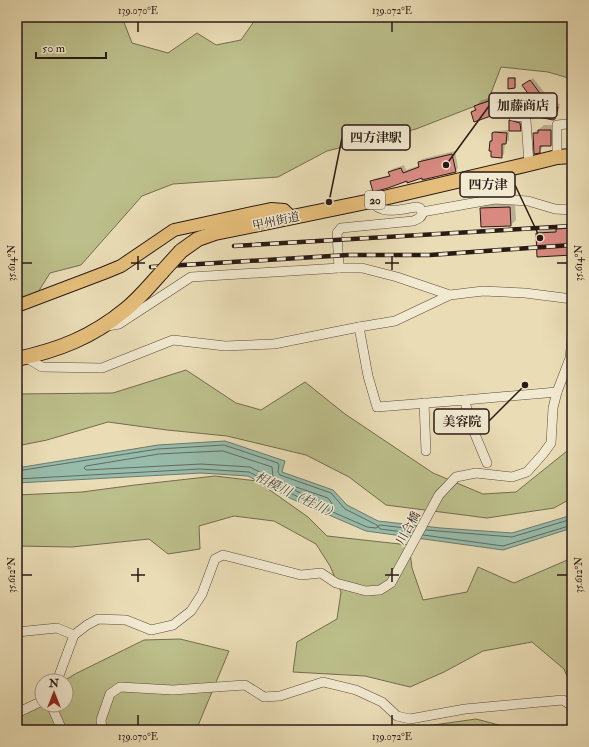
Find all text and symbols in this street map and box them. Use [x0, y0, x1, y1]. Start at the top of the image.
text: 139.070°E [118, 5, 158, 17]
text: 139.072°E [372, 5, 412, 17]
scale bar [36, 34, 106, 60]
text: 50 m [42, 41, 66, 56]
callout: 加藤商店 [489, 93, 557, 118]
text: 加藤商店 [497, 98, 549, 114]
callout: 四方津駅 [342, 125, 410, 150]
text: 四方津駅 [350, 130, 402, 146]
callout: 四方津 [460, 172, 515, 197]
text: 四方津 [468, 177, 508, 193]
road number: 20 [365, 191, 385, 209]
street label: 甲州街道 [251, 209, 301, 234]
text: 35.614°N [6, 245, 18, 281]
text: 35.614°N [573, 245, 585, 281]
callout: 美容院 [434, 409, 489, 434]
text: 美容院 [442, 414, 482, 430]
water label: 相模川（桂川） [252, 469, 341, 523]
street label: 川合橋 [393, 509, 424, 548]
text: 35.612°N [6, 557, 18, 593]
text: 35.612°N [573, 557, 585, 593]
north arrow [34, 673, 74, 713]
text: N [48, 677, 60, 690]
text: 139.070°E [118, 731, 158, 743]
text: 139.072°E [372, 731, 412, 743]

